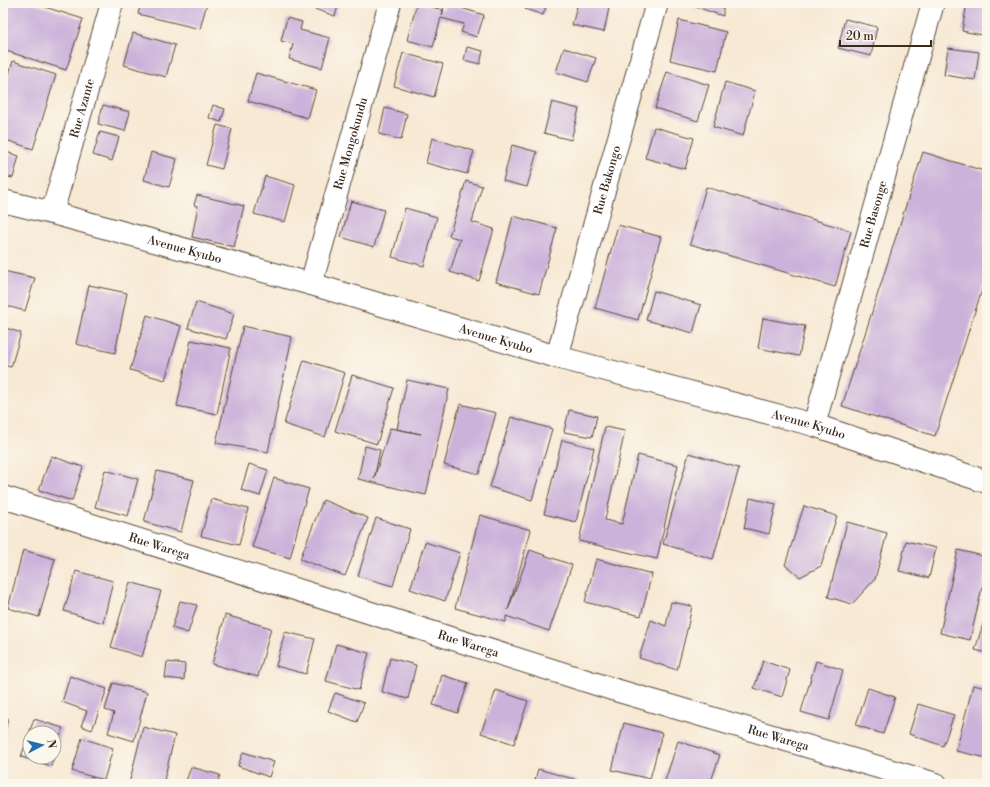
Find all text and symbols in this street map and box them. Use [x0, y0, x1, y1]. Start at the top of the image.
scale bar [840, 22, 931, 48]
text: 20 m [846, 29, 874, 44]
street label: Rue Azante [66, 77, 98, 140]
street label: Rue Mongokundu [330, 95, 371, 191]
street label: Rue Bakongo [590, 143, 624, 216]
street label: Rue Basonge [857, 179, 890, 250]
street label: Avenue Kyubo [145, 232, 224, 267]
street label: Avenue Kyubo [456, 321, 535, 357]
street label: Avenue Kyubo [769, 406, 848, 442]
street label: Rue Warega [127, 530, 193, 563]
street label: Rue Warega [436, 627, 502, 661]
street label: Rue Warega [746, 722, 812, 754]
north arrow [22, 725, 62, 765]
text: N [43, 739, 58, 749]

